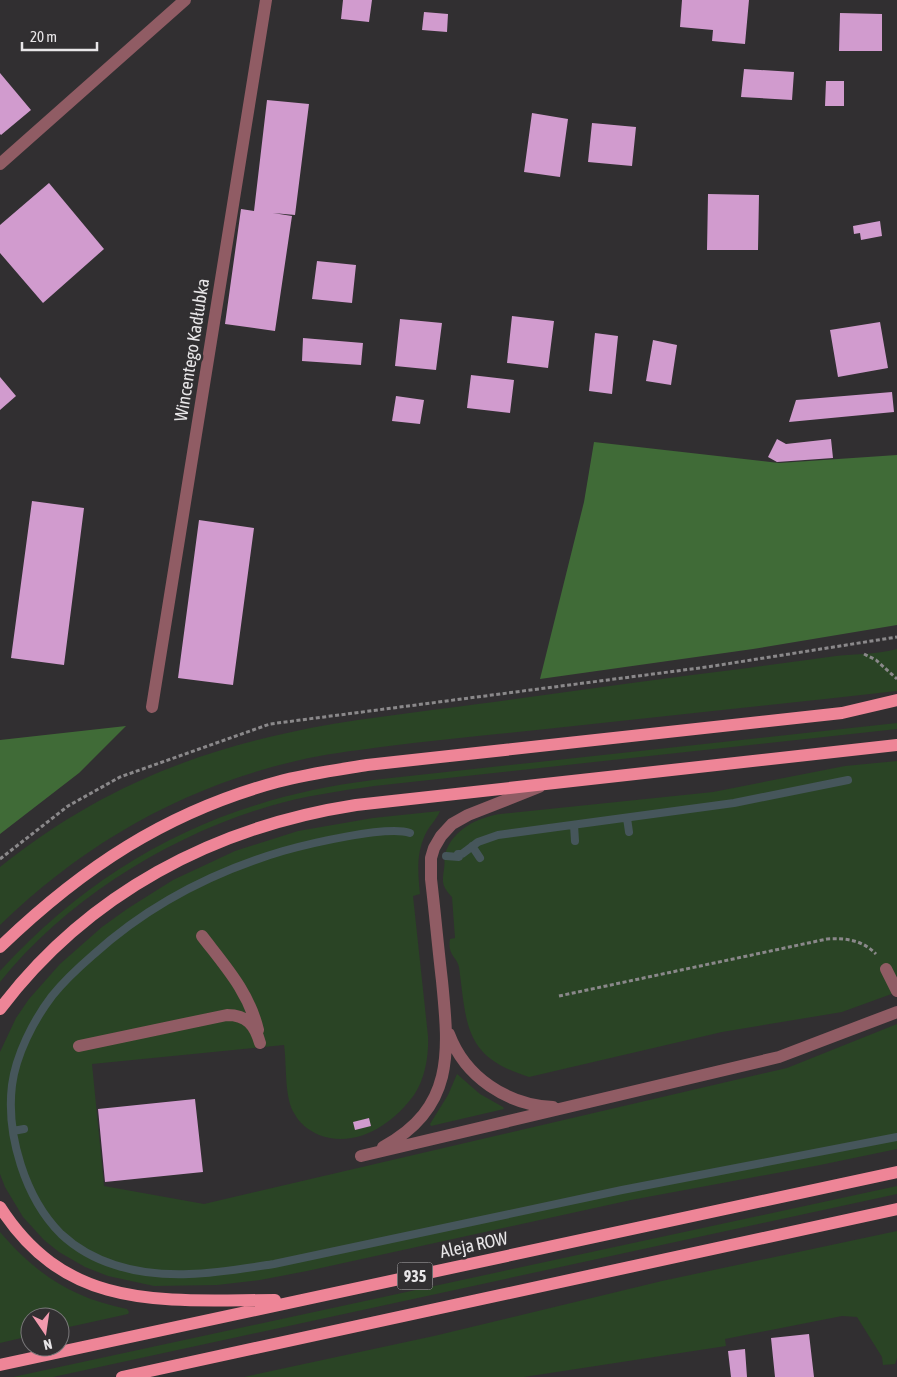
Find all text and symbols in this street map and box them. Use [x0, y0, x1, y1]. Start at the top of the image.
scale bar [22, 20, 98, 52]
text: 20 m [30, 28, 57, 45]
street label: Wincentego Kadłubka [170, 277, 213, 423]
street label: Aleja ROW [438, 1227, 510, 1262]
road number: 935 [398, 1262, 432, 1290]
north arrow [20, 1307, 70, 1357]
text: N [42, 1336, 54, 1353]

